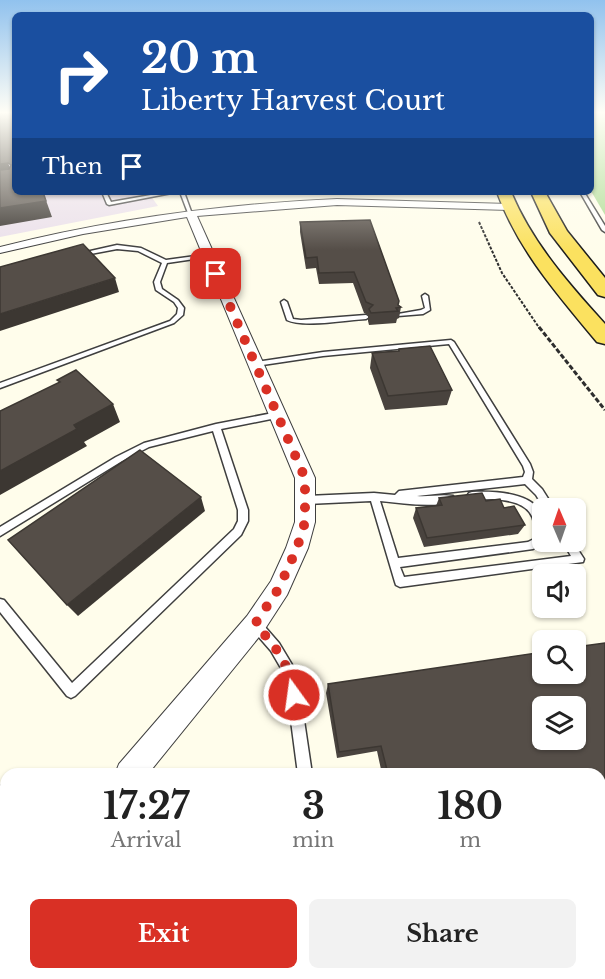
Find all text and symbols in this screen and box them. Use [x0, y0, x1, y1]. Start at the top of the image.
text: 20 m [141, 32, 258, 84]
icon: right [42, 36, 120, 114]
text: Liberty Harvest Court [141, 84, 445, 117]
icon: arrive [115, 150, 148, 183]
text: Then [42, 153, 103, 180]
pin [190, 248, 241, 299]
icon: arrive [199, 257, 232, 290]
north arrow [532, 498, 586, 552]
map controls [532, 498, 586, 750]
button: sound [532, 564, 586, 618]
button: search [532, 630, 586, 684]
position arrow [262, 663, 326, 727]
button: layers [532, 696, 586, 750]
text: 17:27 [103, 784, 189, 829]
text: 3 [302, 784, 325, 829]
text: 180 [437, 784, 503, 829]
text: Arrival [111, 828, 182, 852]
text: min [292, 828, 334, 852]
text: m [459, 828, 481, 852]
button: Exit [30, 899, 297, 968]
button: Share [309, 899, 576, 968]

